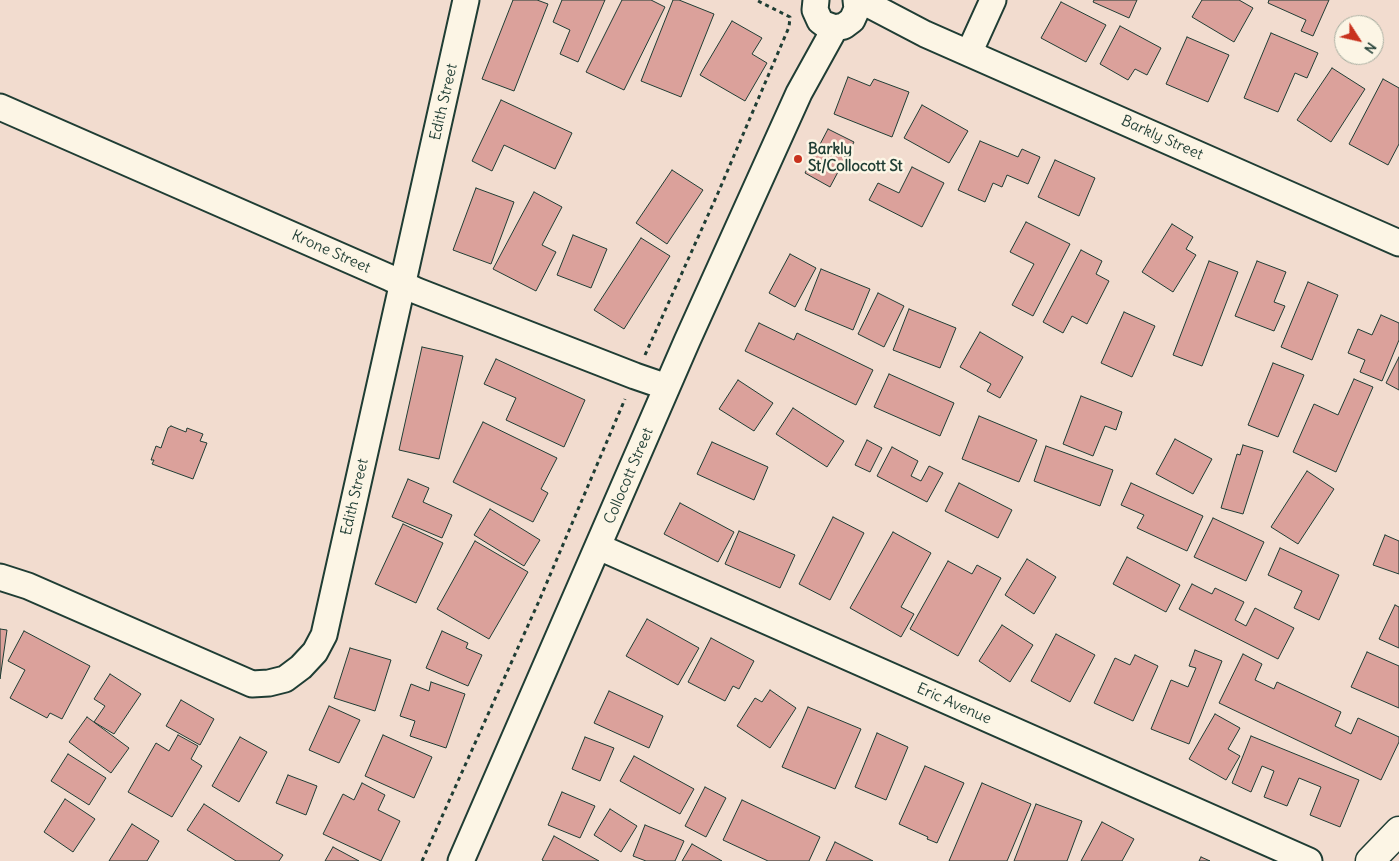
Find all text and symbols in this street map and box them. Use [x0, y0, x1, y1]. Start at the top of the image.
north arrow [1334, 15, 1384, 65]
text: N [1360, 39, 1381, 57]
street label: Edith Street [426, 62, 462, 142]
street label: Barkly Street [1118, 112, 1206, 164]
place label: Barkly St/Collocott St [808, 141, 903, 176]
marker: Barkly St/Collocott St [792, 153, 804, 165]
street label: Krone Street [289, 227, 373, 277]
street label: Collocott Street [601, 425, 657, 527]
street label: Edith Street [337, 457, 373, 537]
street label: Eric Avenue [914, 680, 994, 728]

